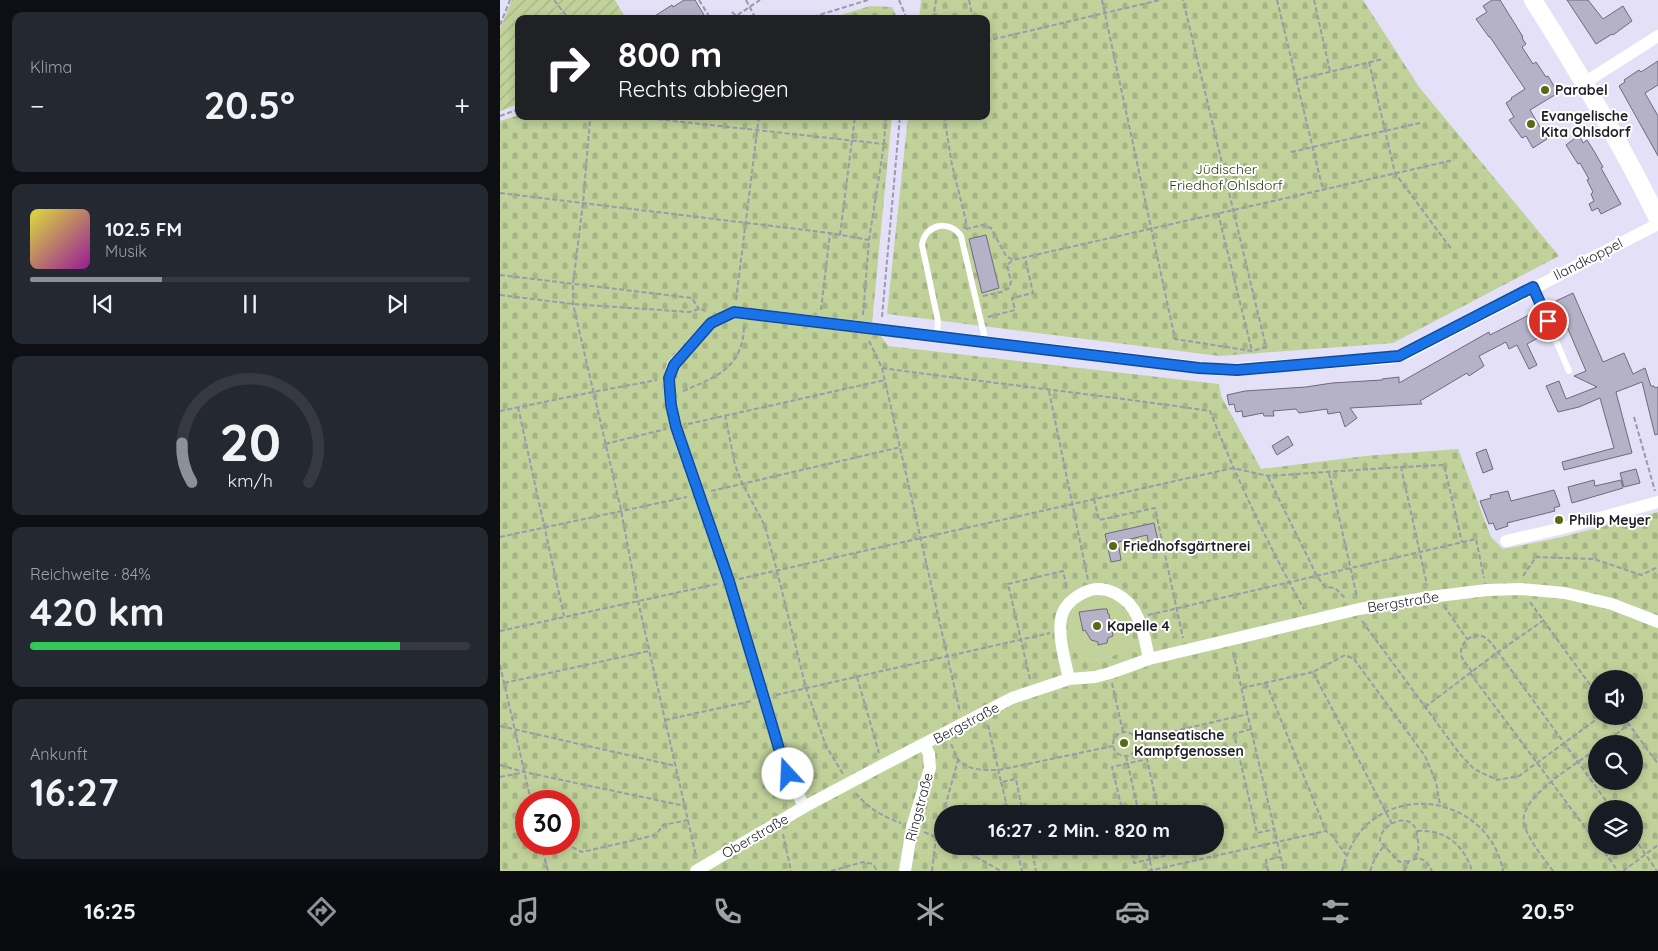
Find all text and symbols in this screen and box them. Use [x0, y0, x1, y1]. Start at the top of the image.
text: 800 m [618, 32, 722, 76]
icon: right [535, 35, 600, 100]
text: Klima [30, 57, 72, 77]
text: Rechts abbiegen [618, 75, 789, 103]
text: 20.5° [204, 81, 295, 129]
place label: Parabel [1555, 81, 1608, 99]
marker: Parabel [1539, 84, 1551, 96]
text: − [30, 88, 45, 123]
text: + [454, 88, 470, 123]
place label: Evangelische Kita Ohlsdorf [1541, 107, 1632, 141]
marker: Evangelische Kita Ohlsdorf [1525, 118, 1537, 130]
park label: Jüdischer Friedhof Ohlsdorf [1169, 160, 1283, 194]
text: 102.5 FM [105, 217, 182, 241]
street label: Ilandkoppel [1550, 234, 1626, 284]
text: Musik [105, 241, 147, 261]
icon: previous [89, 290, 117, 318]
icon: pause [236, 290, 264, 318]
icon: next [383, 290, 411, 318]
pin [1527, 300, 1569, 342]
icon: arrive [1534, 307, 1562, 335]
text: 20 [219, 409, 281, 474]
text: km/h [227, 469, 273, 491]
place label: Philip Meyer [1569, 511, 1651, 529]
marker: Philip Meyer [1553, 514, 1565, 526]
place label: Friedhofsgärtnerei [1123, 537, 1250, 555]
marker: Friedhofsgärtnerei [1107, 540, 1119, 552]
text: Reichweite · 84% [30, 564, 151, 584]
street label: Bergstraße [1366, 587, 1440, 617]
text: 420 km [30, 588, 165, 636]
place label: Kapelle 4 [1107, 617, 1170, 635]
marker: Kapelle 4 [1091, 620, 1103, 632]
map controls [1588, 670, 1643, 855]
button: sound [1588, 670, 1643, 725]
street label: Bergstraße [930, 698, 1002, 748]
place label: Hanseatische Kampfgenossen [1134, 726, 1244, 760]
button: search [1588, 735, 1643, 790]
marker: Hanseatische Kampfgenossen [1118, 737, 1130, 749]
text: Ankunft [30, 744, 88, 764]
position arrow [761, 747, 813, 799]
text: 16:27 [30, 768, 119, 816]
street label: Ringstraße [901, 771, 937, 843]
speed limit sign: 30 [515, 790, 580, 855]
button: layers [1588, 800, 1643, 855]
street label: Oberstraße [718, 810, 792, 862]
text: 16:27 · 2 Min. · 820 m [988, 818, 1170, 842]
icon: directions [304, 894, 339, 929]
icon: music [507, 894, 542, 929]
icon: phone [710, 894, 745, 929]
icon: climate [913, 894, 948, 929]
icon: car [1115, 894, 1150, 929]
icon: filters [1318, 894, 1353, 929]
text: 16:25 [84, 897, 136, 925]
text: 20.5° [1521, 897, 1574, 925]

